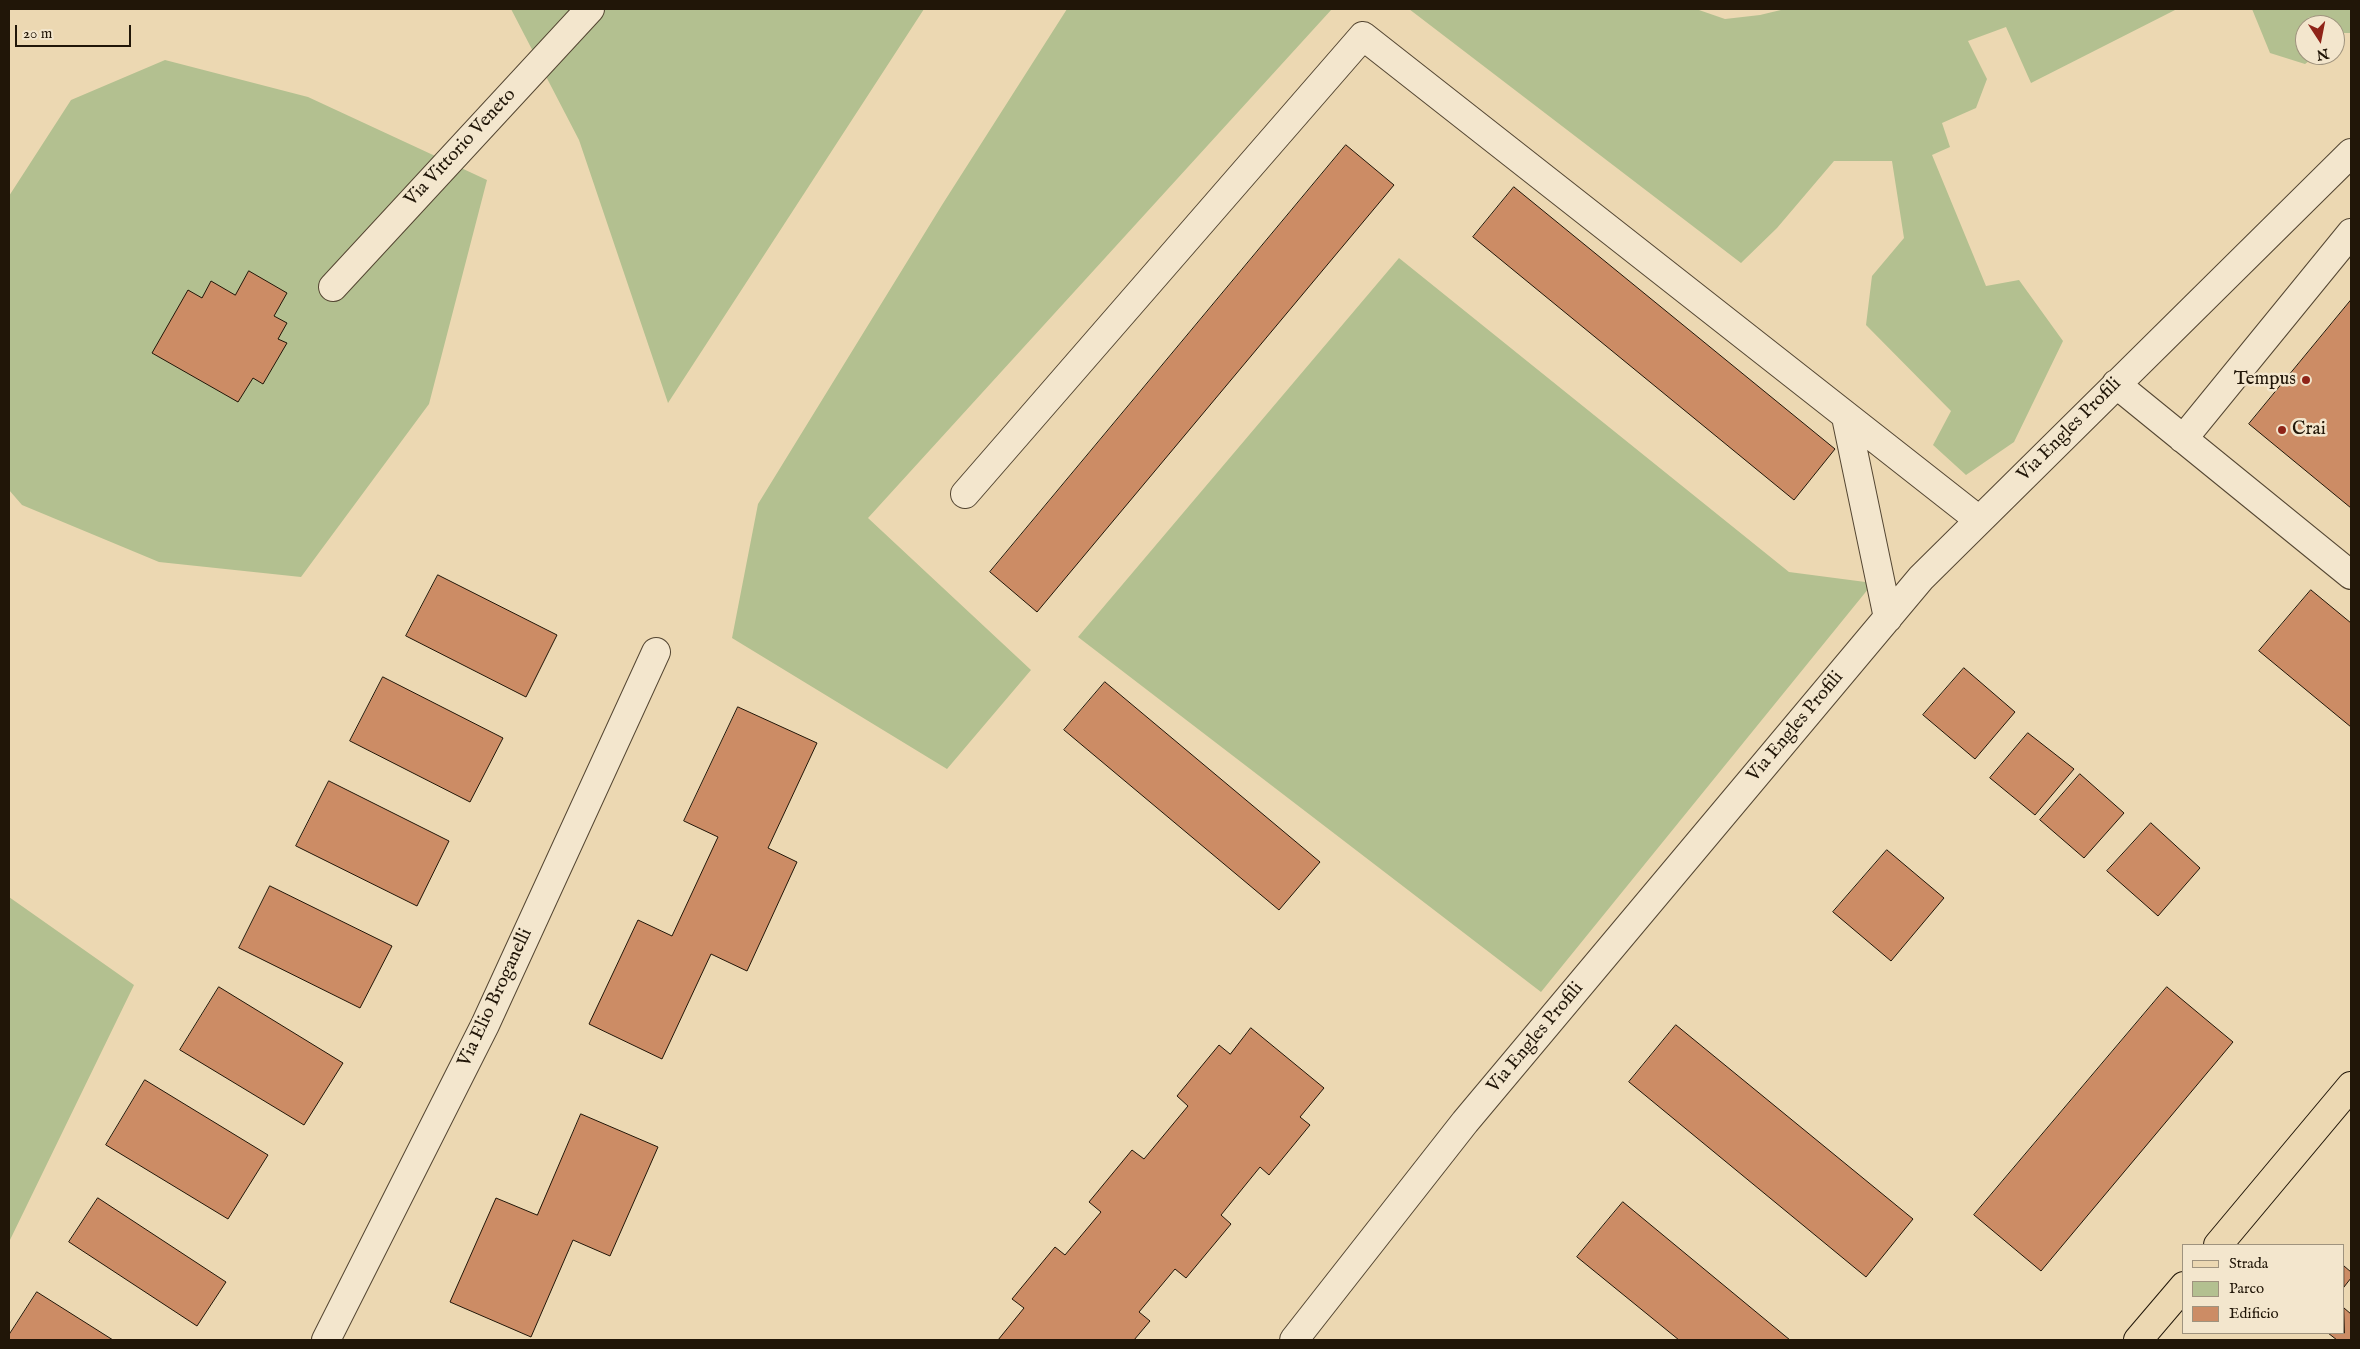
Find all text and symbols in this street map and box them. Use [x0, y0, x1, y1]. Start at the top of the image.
scale bar [18, 15, 134, 47]
north arrow [2295, 15, 2345, 65]
text: 20 m [23, 24, 52, 43]
text: N [2315, 44, 2330, 64]
street label: Via Vittorio Veneto [401, 84, 521, 212]
place label: Tempus [2234, 369, 2296, 391]
street label: Via Engles Profili [2013, 373, 2127, 487]
marker: Tempus [2300, 374, 2312, 386]
place label: Crai [2292, 419, 2326, 441]
marker: Crai [2276, 424, 2288, 436]
street label: Via Engles Profili [1743, 667, 1849, 787]
street label: Via Elio Broganelli [454, 925, 538, 1071]
street label: Via Engles Profili [1483, 978, 1589, 1098]
legend [2182, 1244, 2345, 1334]
text: Strada [2229, 1254, 2268, 1273]
text: Parco [2229, 1279, 2264, 1298]
text: Edificio [2229, 1304, 2279, 1323]

